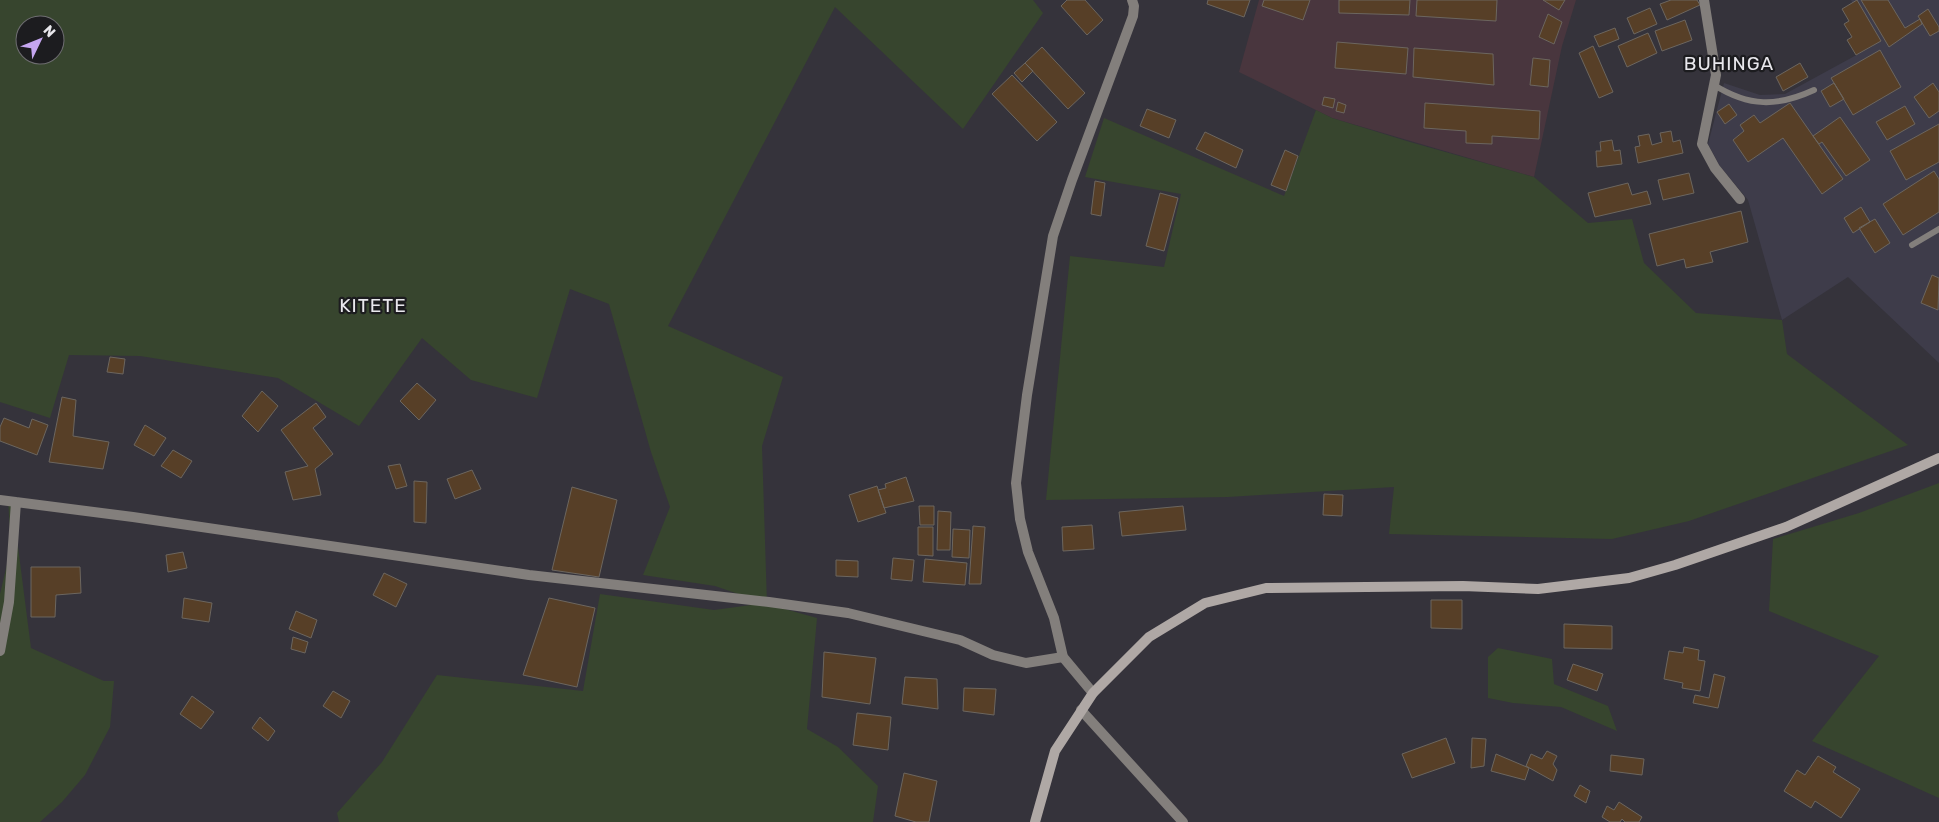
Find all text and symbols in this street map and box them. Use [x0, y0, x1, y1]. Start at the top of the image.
north arrow [15, 15, 65, 65]
text: N [39, 22, 59, 41]
district label: BUHINGA [1684, 52, 1774, 75]
district label: KITETE [339, 294, 407, 317]

